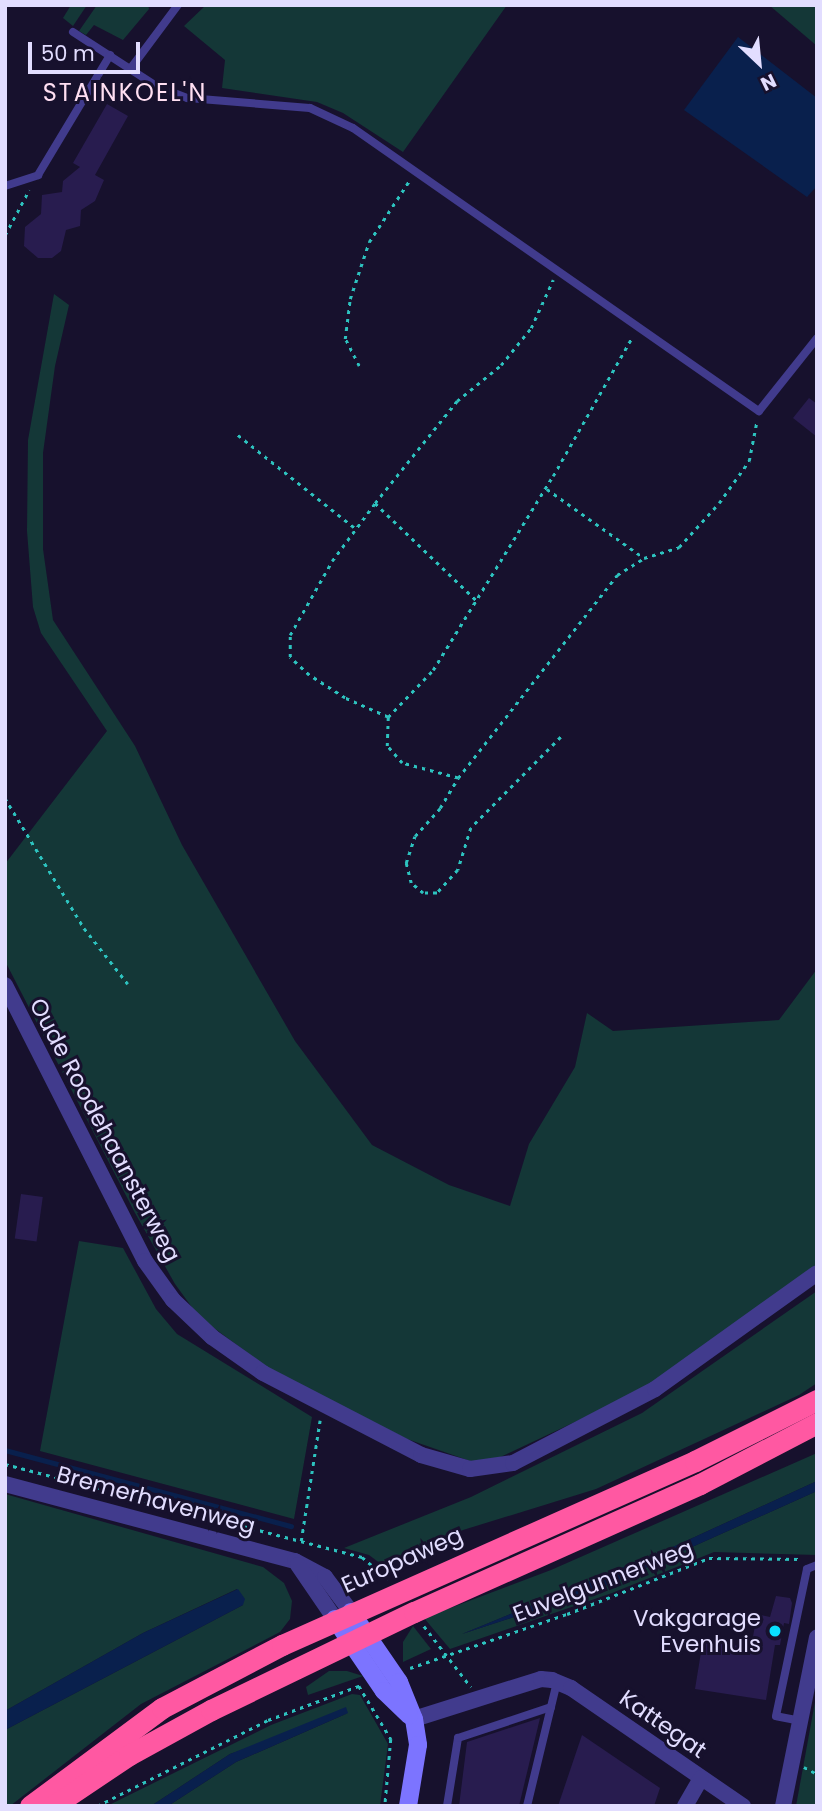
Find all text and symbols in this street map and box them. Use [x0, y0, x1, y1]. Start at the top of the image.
scale bar [32, 28, 144, 72]
north arrow [724, 28, 794, 98]
text: 50 m [41, 39, 95, 68]
text: N [756, 67, 781, 98]
district label: STAINKOEL'N [44, 79, 206, 107]
street label: Oude Roodehaansterweg [24, 994, 186, 1266]
street label: Bremerhavenweg [54, 1460, 258, 1540]
street label: Europaweg [337, 1521, 467, 1599]
street label: Euvelgunnerweg [509, 1534, 697, 1628]
place label: Vakgarage Evenhuis [633, 1604, 761, 1658]
marker: Vakgarage Evenhuis [767, 1623, 783, 1639]
street label: Kattegat [614, 1684, 712, 1764]

